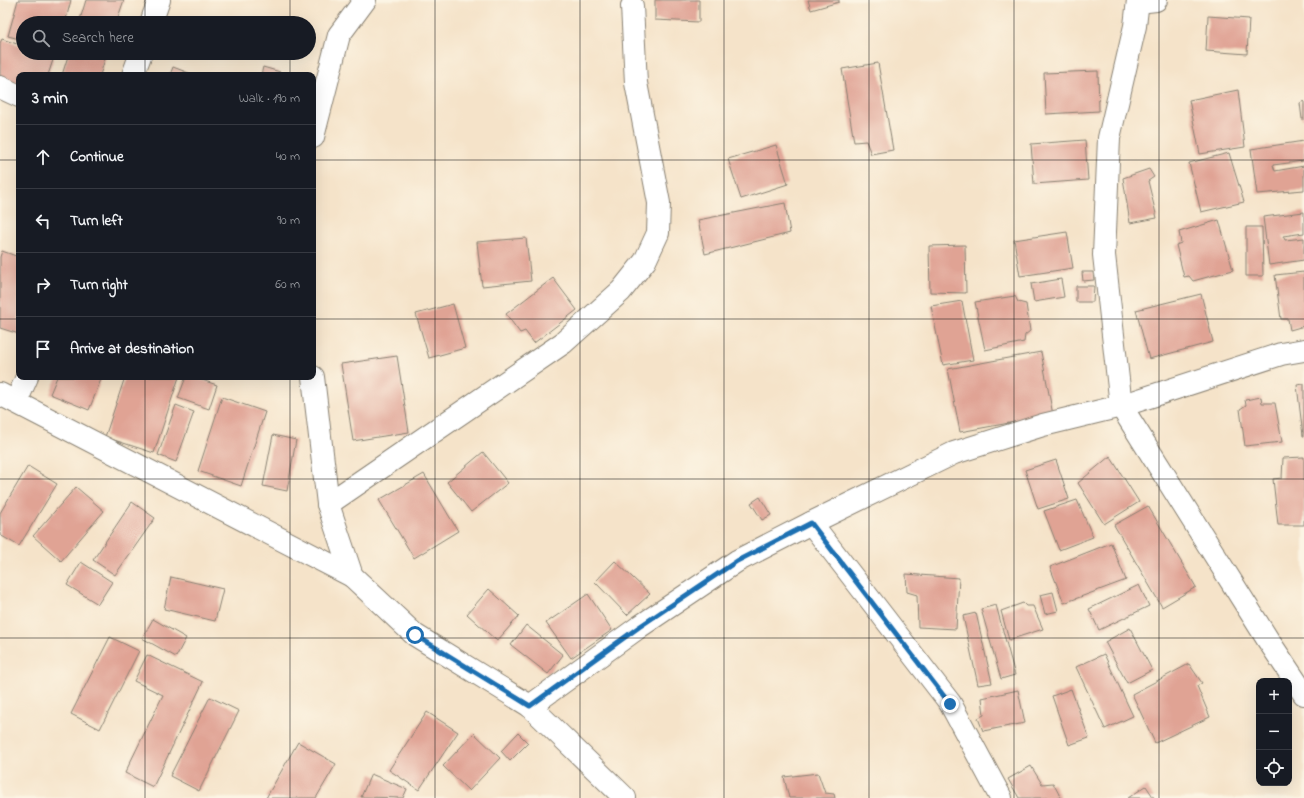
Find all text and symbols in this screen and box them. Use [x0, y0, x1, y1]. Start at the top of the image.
search box [16, 16, 316, 60]
icon: search [30, 27, 52, 49]
text: Search here [62, 27, 134, 49]
text: 3 min [32, 86, 68, 111]
text: Walk · 190 m [239, 89, 300, 108]
icon: ahead [32, 146, 54, 168]
text: Continue [70, 146, 124, 168]
text: 40 m [276, 147, 300, 166]
icon: left [32, 210, 54, 232]
text: Turn left [70, 210, 123, 232]
text: 90 m [277, 211, 300, 230]
icon: right [32, 274, 54, 296]
text: Turn right [70, 274, 128, 296]
text: 60 m [275, 275, 300, 294]
icon: arrive [32, 338, 54, 360]
text: Arrive at destination [70, 338, 194, 360]
route start [406, 626, 424, 644]
map controls [1256, 678, 1292, 786]
button: + [1256, 678, 1292, 714]
route end [941, 695, 959, 713]
button: − [1256, 714, 1292, 750]
button: locate [1256, 750, 1292, 786]

